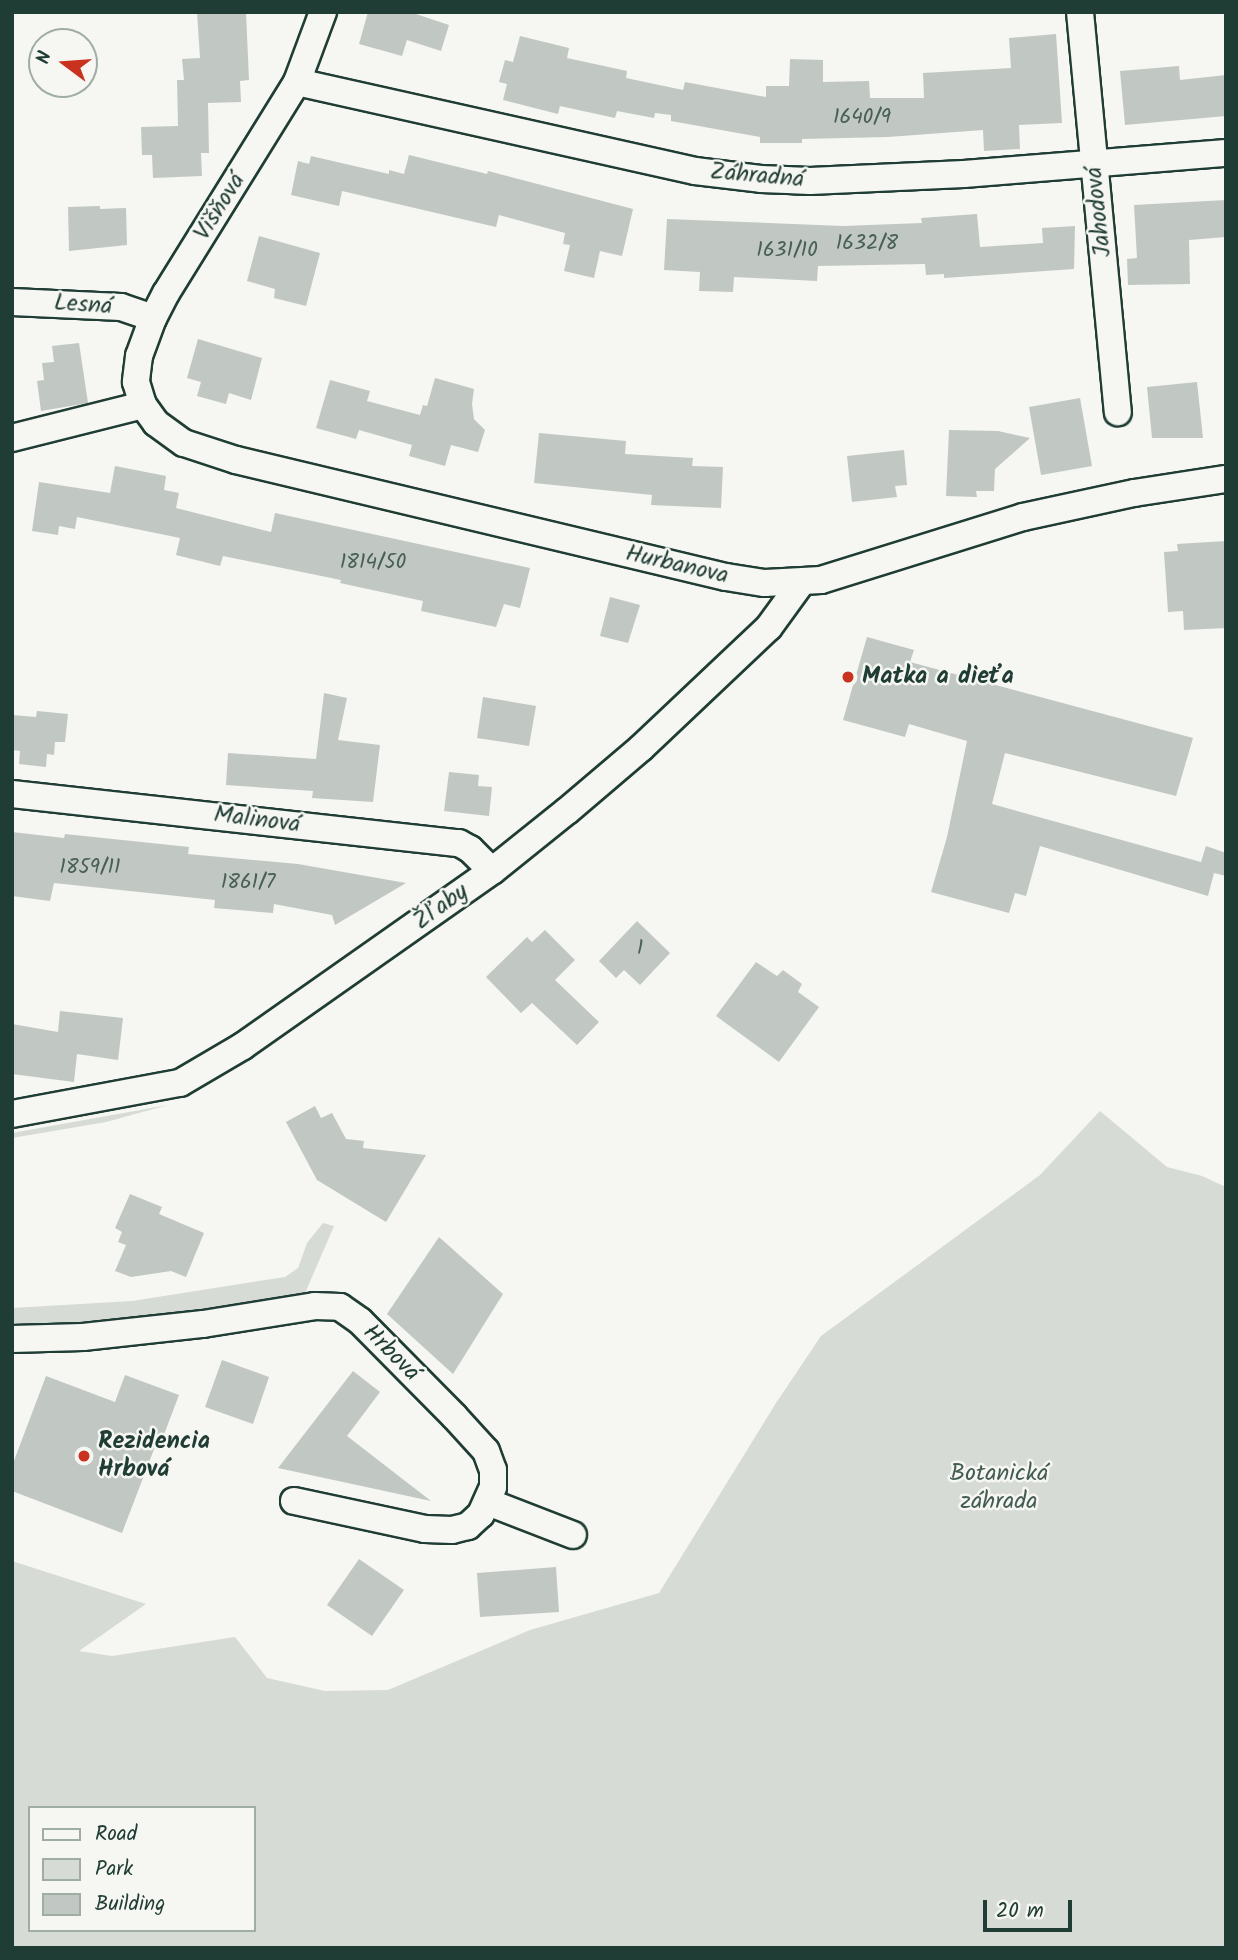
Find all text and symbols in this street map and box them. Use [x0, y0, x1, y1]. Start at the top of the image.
north arrow [28, 28, 98, 98]
text: N [29, 48, 61, 68]
house number: 1640/9 [833, 105, 891, 131]
street label: Záhradná [709, 158, 805, 194]
street label: Jahodová [1080, 165, 1118, 259]
street label: Višňová [188, 168, 252, 246]
house number: 1632/8 [836, 231, 898, 257]
house number: 1631/10 [756, 238, 818, 264]
street label: Lesná [53, 289, 113, 321]
street label: Hurbanova [623, 539, 731, 591]
house number: 1814/50 [340, 550, 406, 576]
place label: Matka a dieťa [862, 663, 1014, 691]
marker: Matka a dieťa [840, 669, 856, 685]
street label: Malinová [212, 800, 302, 840]
house number: 1859/11 [59, 855, 121, 881]
house number: 1861/7 [221, 870, 275, 896]
street label: Žľaby [408, 877, 474, 937]
house number: 1 [637, 936, 643, 962]
street label: Hrbová [356, 1318, 426, 1388]
place label: Rezidencia Hrbová [98, 1428, 210, 1484]
marker: Rezidencia Hrbová [76, 1448, 92, 1464]
park label: Botanická záhrada [950, 1460, 1048, 1516]
legend [28, 1806, 256, 1932]
text: Road [95, 1818, 137, 1851]
text: Park [95, 1853, 133, 1886]
scale bar [986, 1886, 1075, 1930]
text: Building [95, 1888, 165, 1921]
text: 20 m [996, 1895, 1044, 1928]

